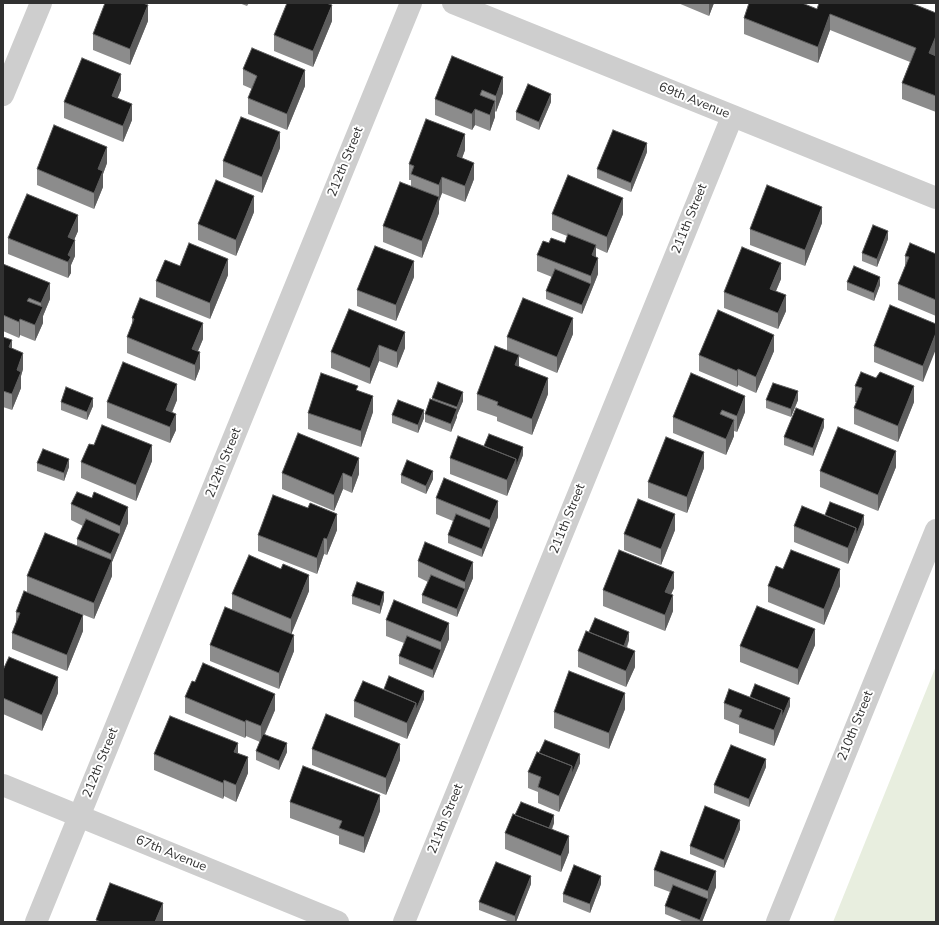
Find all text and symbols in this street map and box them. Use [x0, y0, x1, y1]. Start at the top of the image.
street label: 69th Avenue [656, 80, 732, 122]
street label: 212th Street [325, 125, 367, 199]
street label: 211th Street [669, 182, 711, 256]
street label: 212th Street [203, 426, 245, 500]
street label: 211th Street [547, 482, 589, 556]
street label: 210th Street [835, 689, 877, 763]
street label: 212th Street [80, 726, 122, 800]
street label: 211th Street [425, 782, 467, 856]
street label: 67th Avenue [133, 833, 209, 875]

